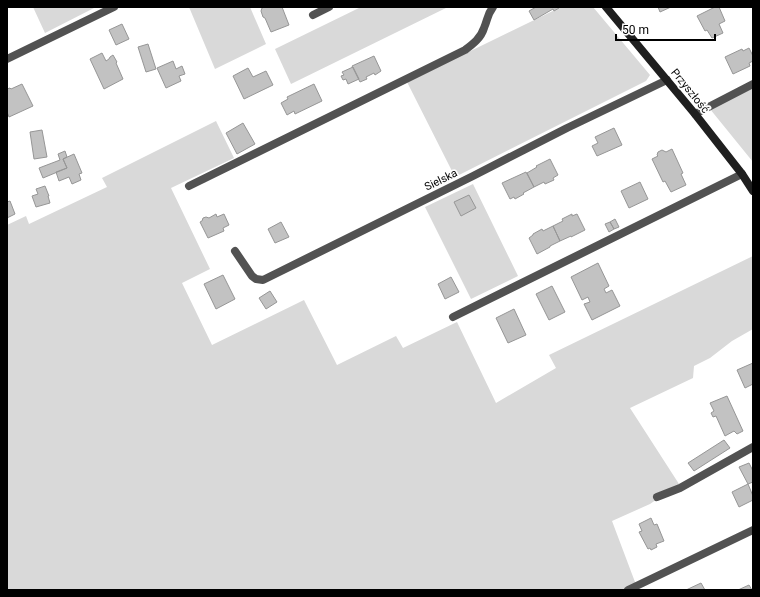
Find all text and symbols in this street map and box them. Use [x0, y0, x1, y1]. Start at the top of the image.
scale bar [616, 16, 715, 42]
text: 50 m [622, 23, 649, 37]
street label: Przyszłość [668, 66, 712, 116]
street label: Sielska [422, 166, 460, 194]

